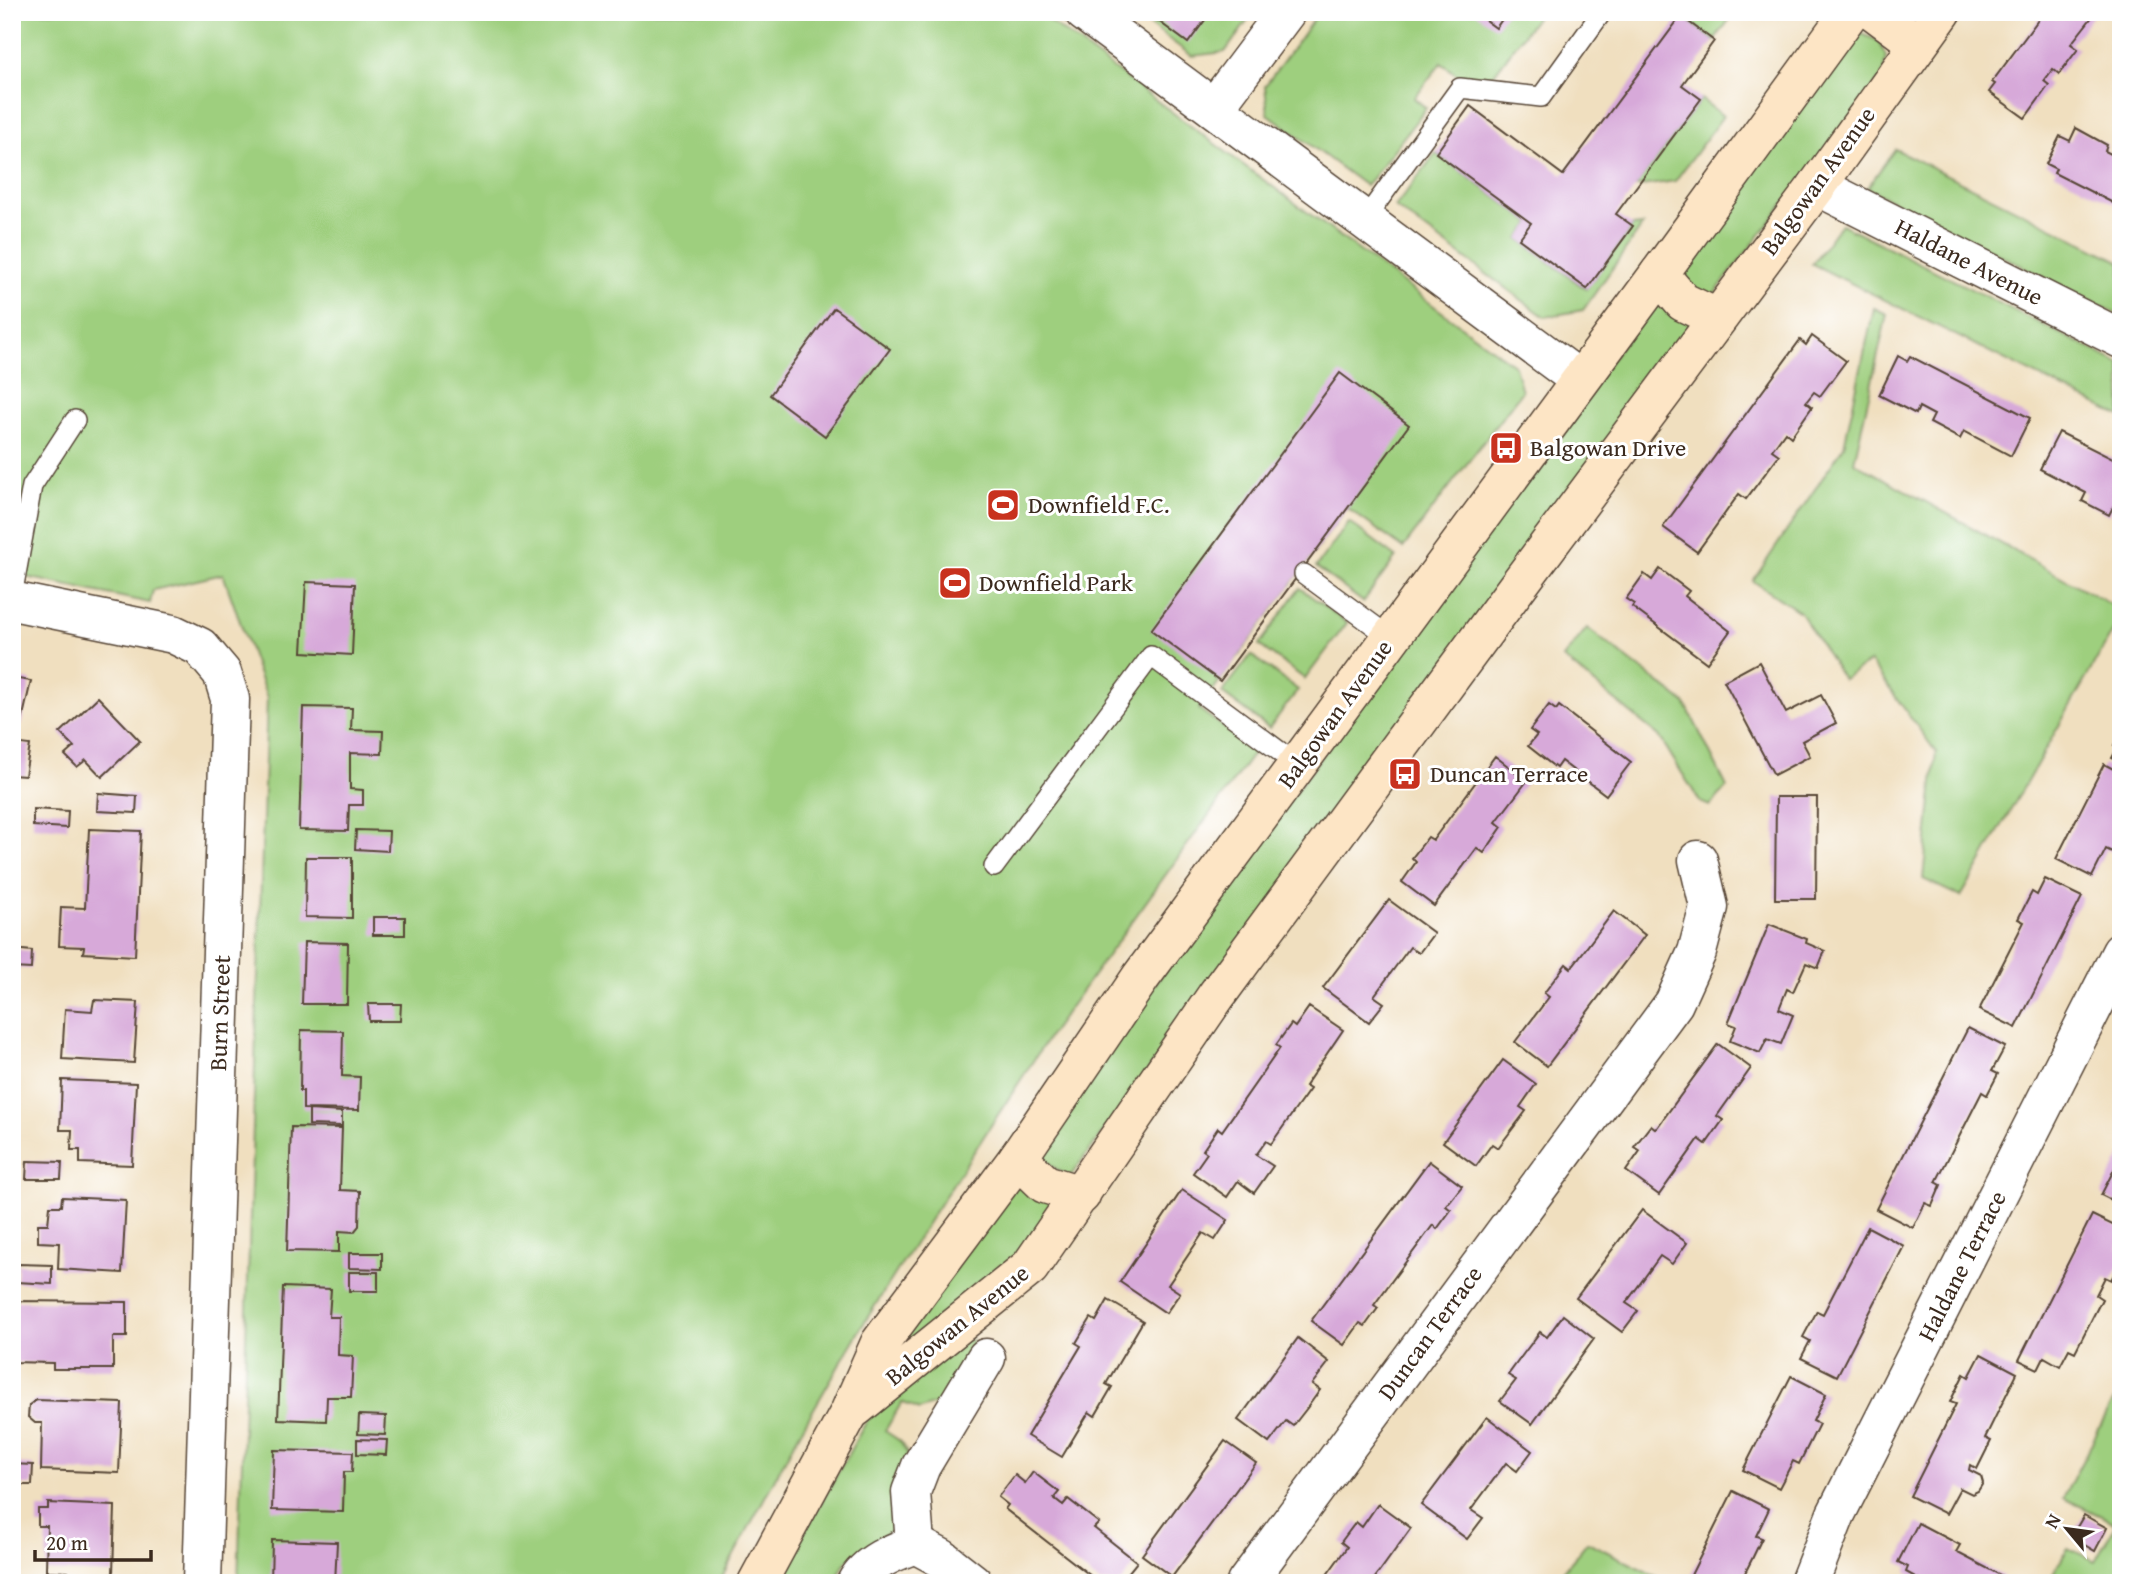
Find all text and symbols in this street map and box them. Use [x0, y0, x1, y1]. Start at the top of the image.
street label: Balgowan Avenue [1752, 99, 1883, 262]
street label: Haldane Avenue [1889, 209, 2049, 314]
bus stop icon: Balgowan Drive [1487, 429, 1525, 467]
place label: Balgowan Drive [1530, 430, 1686, 465]
sports icon: Downfield F.C. [984, 486, 1022, 524]
place label: Downfield F.C. [1028, 487, 1170, 522]
sports icon: Downfield Park [936, 564, 974, 602]
place label: Downfield Park [979, 565, 1134, 600]
street label: Balgowan Avenue [1269, 632, 1400, 795]
bus stop icon: Duncan Terrace [1386, 755, 1424, 793]
place label: Duncan Terrace [1430, 756, 1588, 791]
street label: Burn Street [200, 954, 239, 1072]
street label: Haldane Terrace [1909, 1184, 2015, 1347]
street label: Balgowan Avenue [877, 1256, 1036, 1394]
street label: Duncan Terrace [1369, 1258, 1490, 1407]
north arrow [2032, 1494, 2102, 1564]
text: N [2037, 1508, 2068, 1533]
scale bar [35, 1518, 150, 1562]
text: 20 m [46, 1527, 88, 1558]

